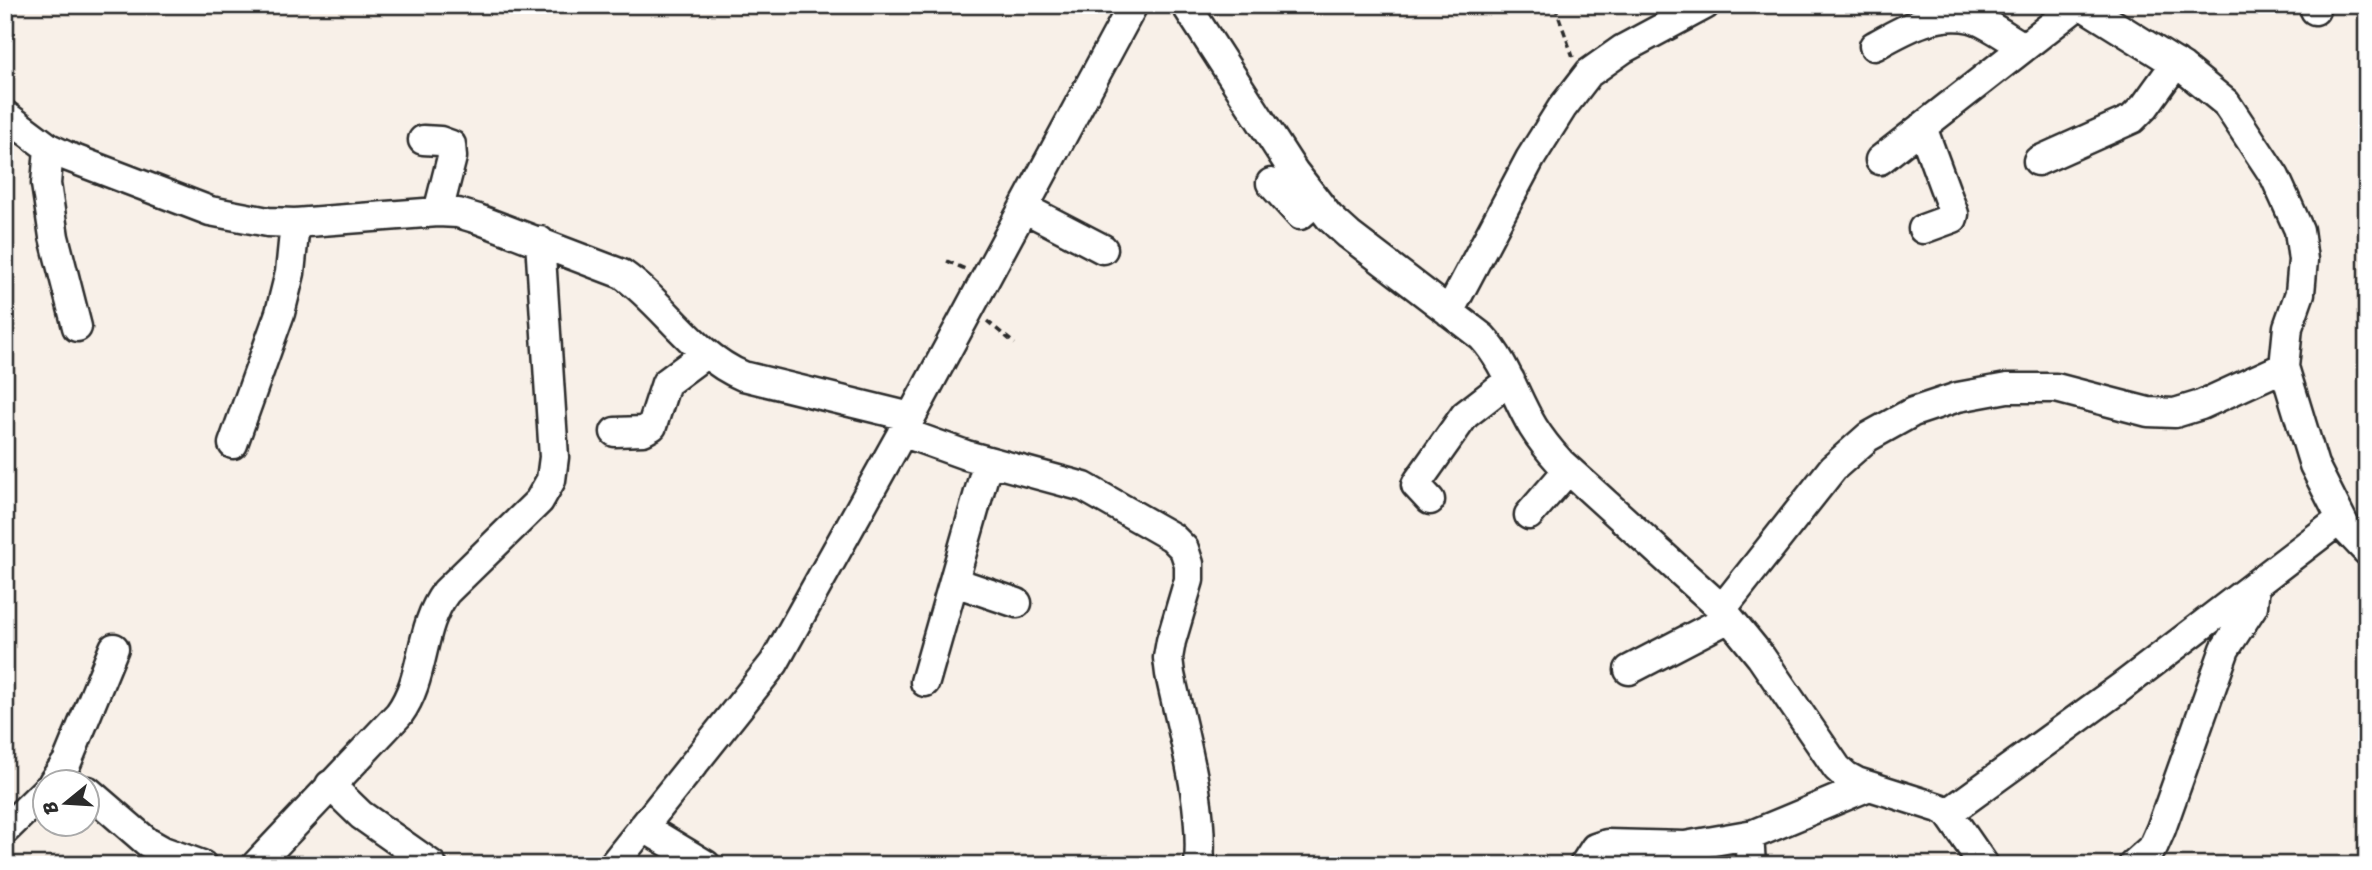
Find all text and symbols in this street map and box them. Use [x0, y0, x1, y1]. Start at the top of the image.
north arrow [32, 768, 102, 838]
text: B [33, 797, 68, 819]

